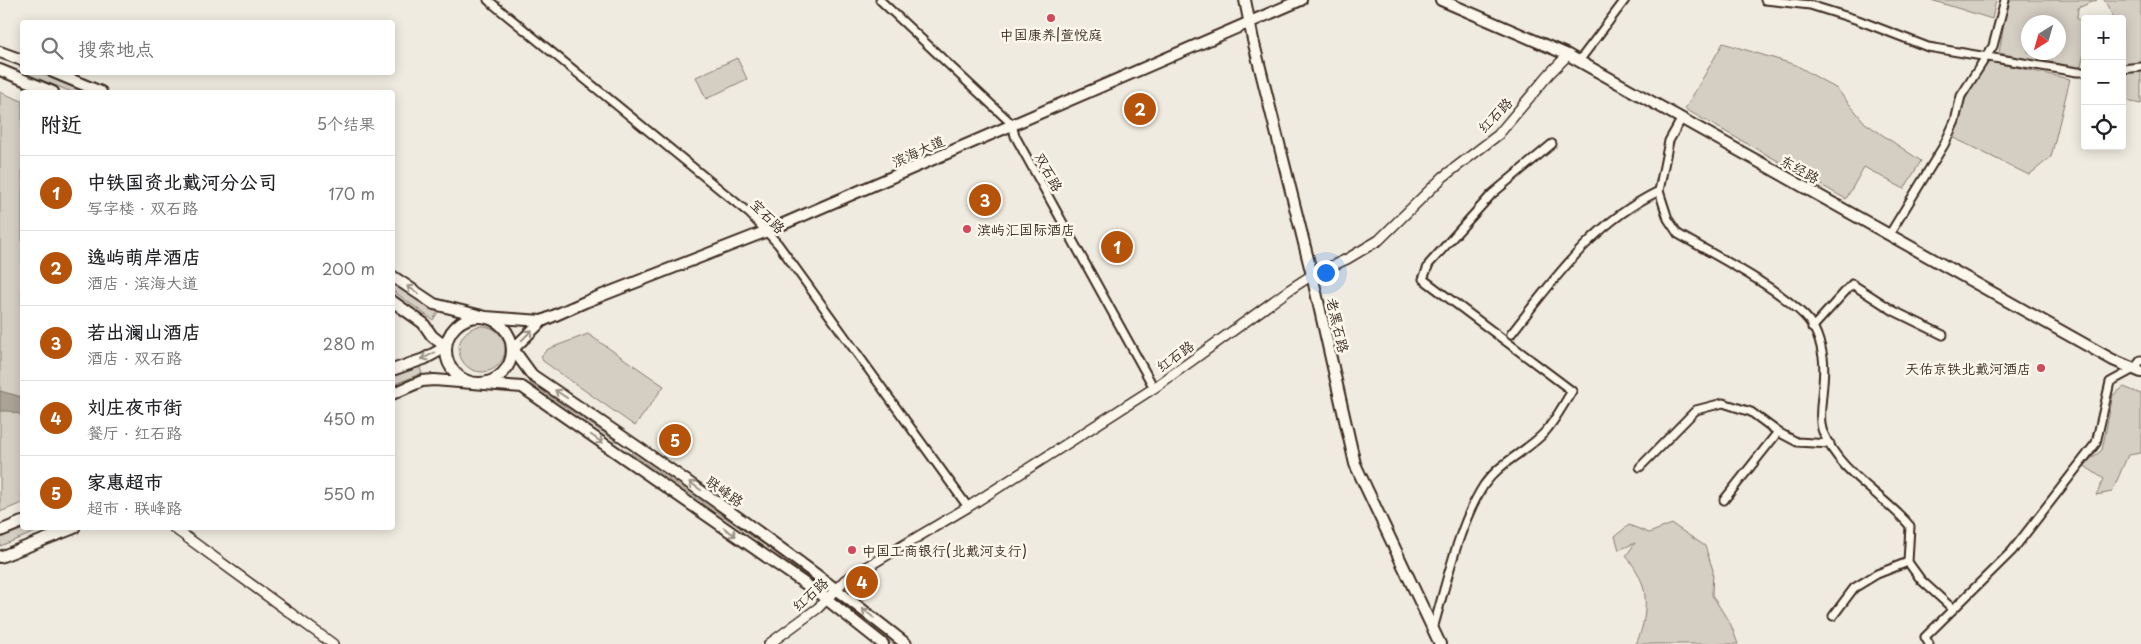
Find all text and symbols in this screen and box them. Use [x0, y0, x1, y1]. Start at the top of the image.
marker: 中国康养|萱悦庭 [1045, 12, 1057, 24]
north arrow [2021, 15, 2066, 60]
map controls [2081, 15, 2126, 150]
button: + [2081, 15, 2126, 60]
search box [20, 20, 395, 75]
place label: 中国康养|萱悦庭 [1000, 24, 1102, 45]
icon: search [38, 34, 66, 62]
text: 搜索地点 [78, 34, 154, 62]
button: − [2081, 60, 2126, 105]
pin: 2 [1124, 90, 1156, 128]
street label: 红石路 [1473, 93, 1517, 137]
button: locate [2081, 105, 2126, 150]
text: 附近 [40, 107, 82, 139]
text: 5个结果 [317, 111, 375, 135]
street label: 滨海大道 [888, 130, 948, 172]
street label: 双石路 [1030, 149, 1068, 195]
street label: 东经路 [1777, 150, 1823, 188]
text: 中铁国资北戴河分公司 [87, 167, 277, 195]
text: 1 [52, 181, 60, 205]
text: 170 m [329, 181, 375, 205]
pin: 3 [969, 181, 1001, 219]
street label: 宝石路 [746, 194, 790, 238]
text: 写字楼 · 双石路 [87, 195, 198, 219]
place label: 滨屿汇国际酒店 [977, 219, 1075, 240]
marker: 滨屿汇国际酒店 [961, 223, 973, 235]
pin: 1 [1101, 228, 1133, 266]
text: 逸屿萌岸酒店 [87, 242, 201, 270]
text: 2 [50, 256, 62, 280]
text: 200 m [322, 256, 375, 280]
your location [1313, 260, 1339, 286]
text: 酒店 · 滨海大道 [87, 270, 198, 294]
one-way arrow [407, 285, 421, 295]
street label: 老黑石路 [1321, 295, 1355, 355]
text: 若出澜山酒店 [87, 317, 201, 345]
one-way arrow [521, 329, 533, 341]
text: 3 [51, 331, 61, 355]
text: 280 m [323, 331, 375, 355]
street label: 红石路 [1152, 335, 1198, 377]
text: 酒店 · 双石路 [87, 345, 182, 369]
one-way arrow [421, 351, 436, 361]
place label: 天佑京铁北戴河酒店 [1905, 358, 2031, 379]
marker: 天佑京铁北戴河酒店 [2035, 362, 2047, 374]
one-way arrow [554, 389, 568, 399]
text: 刘庄夜市街 [87, 392, 182, 420]
text: 4 [51, 406, 61, 430]
text: 450 m [323, 406, 375, 430]
text: 餐厅 · 红石路 [87, 420, 182, 444]
pin: 5 [659, 421, 691, 459]
one-way arrow [589, 434, 603, 444]
text: 家惠超市 [87, 467, 163, 495]
street label: 联峰路 [702, 470, 748, 512]
text: 5 [51, 481, 61, 505]
text: 550 m [323, 481, 375, 505]
one-way arrow [688, 481, 702, 491]
text: 超市 · 联峰路 [87, 495, 182, 519]
one-way arrow [723, 527, 737, 537]
place label: 中国工商银行(北戴河支行) [862, 540, 1027, 561]
marker: 中国工商银行(北戴河支行) [846, 544, 858, 556]
pin: 4 [846, 563, 878, 601]
street label: 红石路 [787, 572, 833, 616]
one-way arrow [862, 608, 875, 619]

